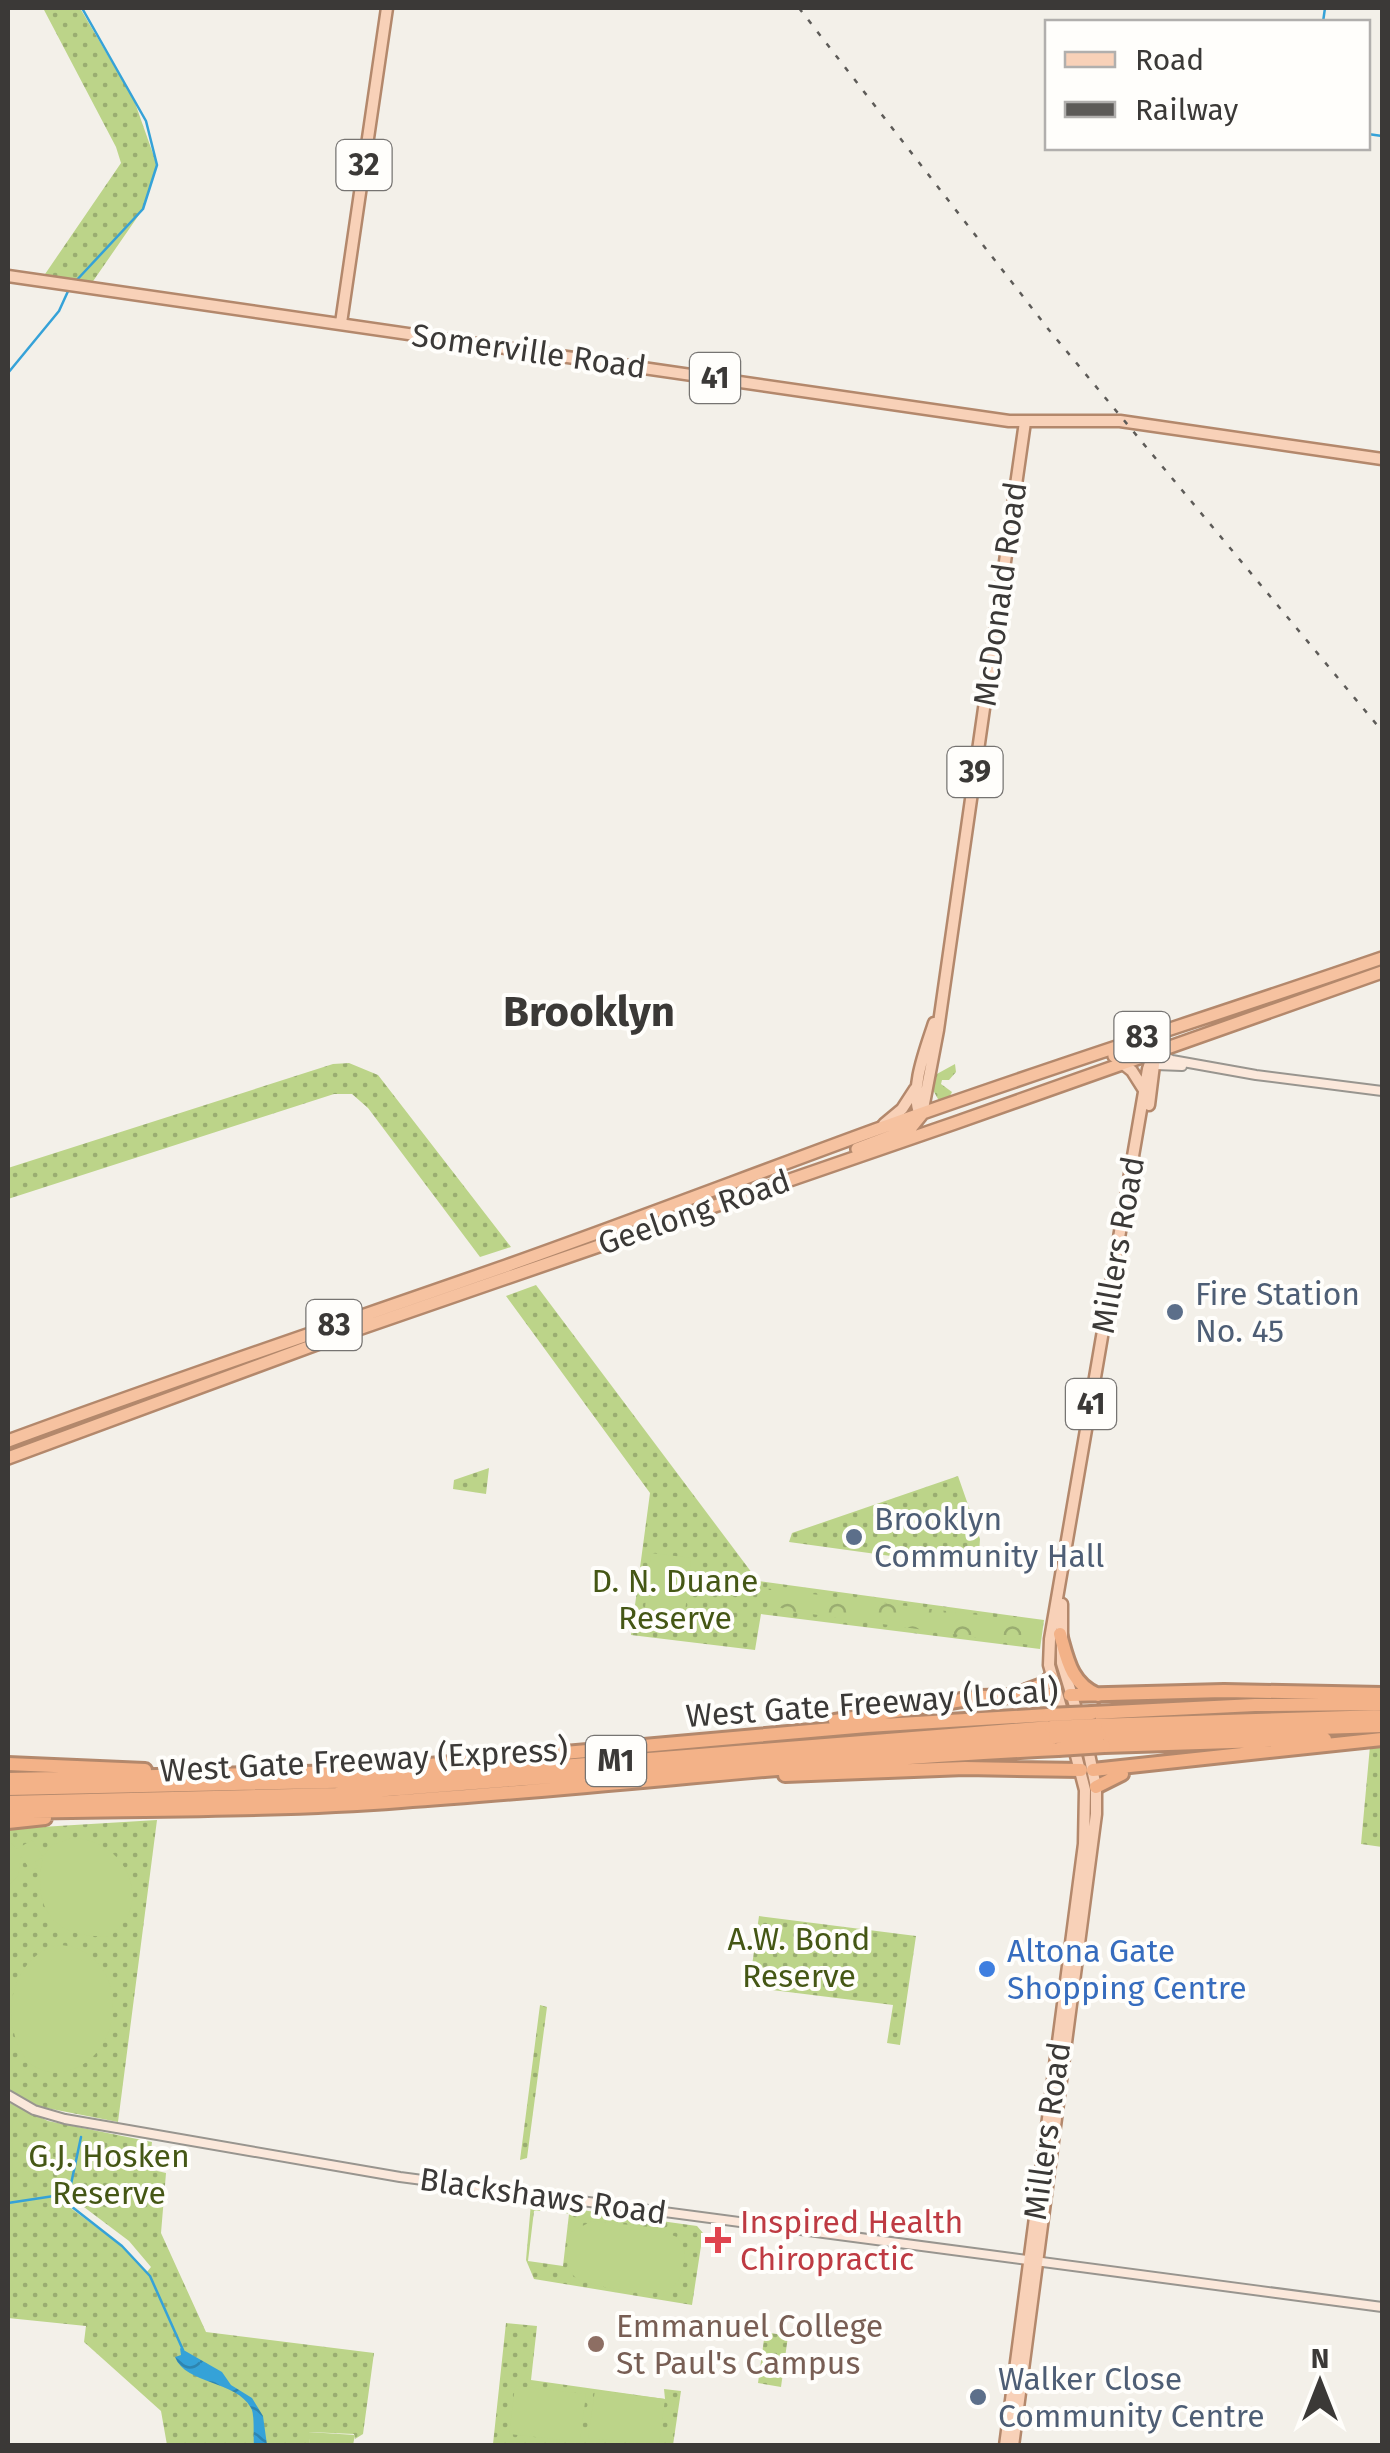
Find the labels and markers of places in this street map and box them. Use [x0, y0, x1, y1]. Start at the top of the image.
place label: Fire Station No. 45 [1195, 1275, 1360, 1350]
marker: Fire Station No. 45 [1164, 1301, 1186, 1323]
place label: Brooklyn Community Hall [874, 1500, 1104, 1575]
marker: Brooklyn Community Hall [843, 1526, 865, 1548]
place label: Altona Gate Shopping Centre [1007, 1932, 1247, 2007]
marker: Altona Gate Shopping Centre [976, 1958, 998, 1980]
place label: Inspired Health Chiropractic [740, 2203, 963, 2278]
marker: Inspired Health Chiropractic [705, 2227, 731, 2253]
place label: Emmanuel College St Paul's Campus [616, 2307, 883, 2382]
marker: Emmanuel College St Paul's Campus [585, 2333, 607, 2355]
place label: Walker Close Community Centre [998, 2360, 1265, 2435]
marker: Walker Close Community Centre [967, 2386, 989, 2408]

